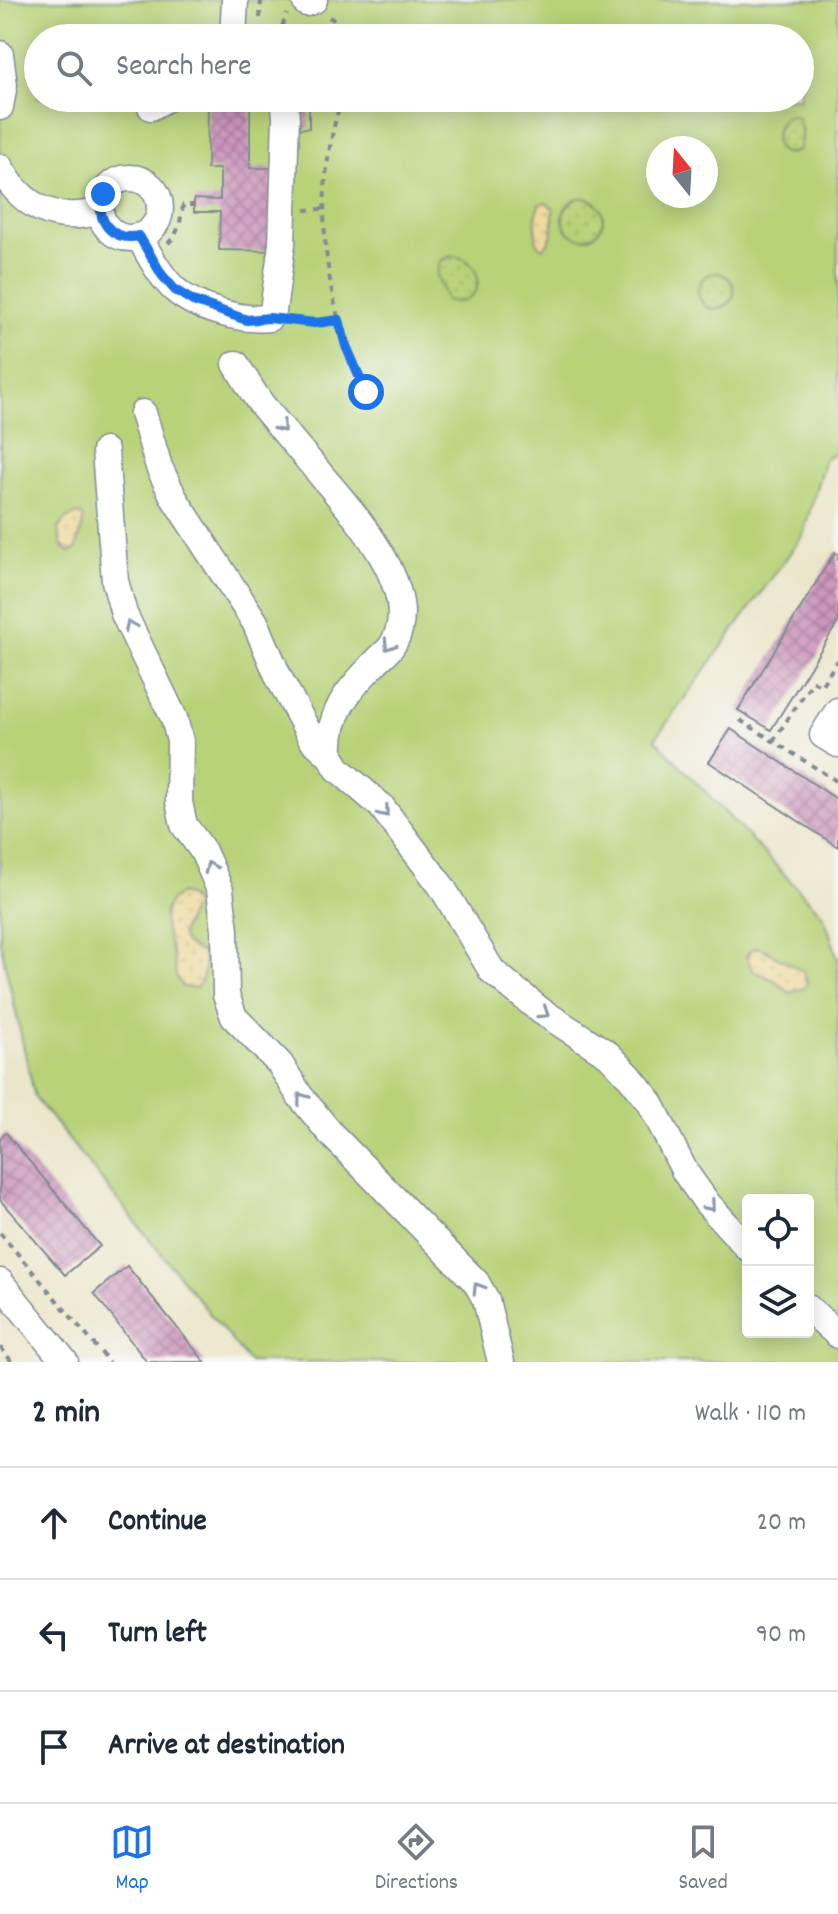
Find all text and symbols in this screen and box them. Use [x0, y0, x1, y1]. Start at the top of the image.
search box [24, 24, 814, 112]
icon: search [52, 46, 96, 90]
text: Search here [116, 47, 252, 90]
north arrow [646, 136, 718, 208]
route end [85, 176, 121, 212]
route start [348, 374, 384, 410]
one-way arrow [271, 417, 286, 432]
one-way arrow [124, 620, 140, 634]
one-way arrow [383, 636, 398, 650]
one-way arrow [374, 802, 389, 817]
one-way arrow [204, 861, 220, 875]
one-way arrow [536, 1003, 550, 1018]
one-way arrow [297, 1092, 312, 1106]
map controls [742, 1194, 814, 1338]
button: locate [742, 1194, 814, 1266]
one-way arrow [700, 1197, 715, 1211]
button: layers [742, 1266, 814, 1338]
one-way arrow [473, 1282, 488, 1297]
text: 2 min [32, 1390, 100, 1439]
text: Walk · 110 m [695, 1396, 806, 1433]
icon: ahead [32, 1501, 76, 1545]
text: Continue [108, 1502, 207, 1545]
text: 20 m [757, 1505, 806, 1542]
icon: left [32, 1613, 76, 1657]
text: Turn left [108, 1614, 207, 1657]
text: 90 m [756, 1617, 806, 1654]
icon: arrive [32, 1725, 76, 1769]
text: Arrive at destination [108, 1726, 345, 1769]
tab: Map [110, 1820, 154, 1899]
tab: Directions [375, 1820, 458, 1899]
tab: Saved [679, 1820, 728, 1899]

